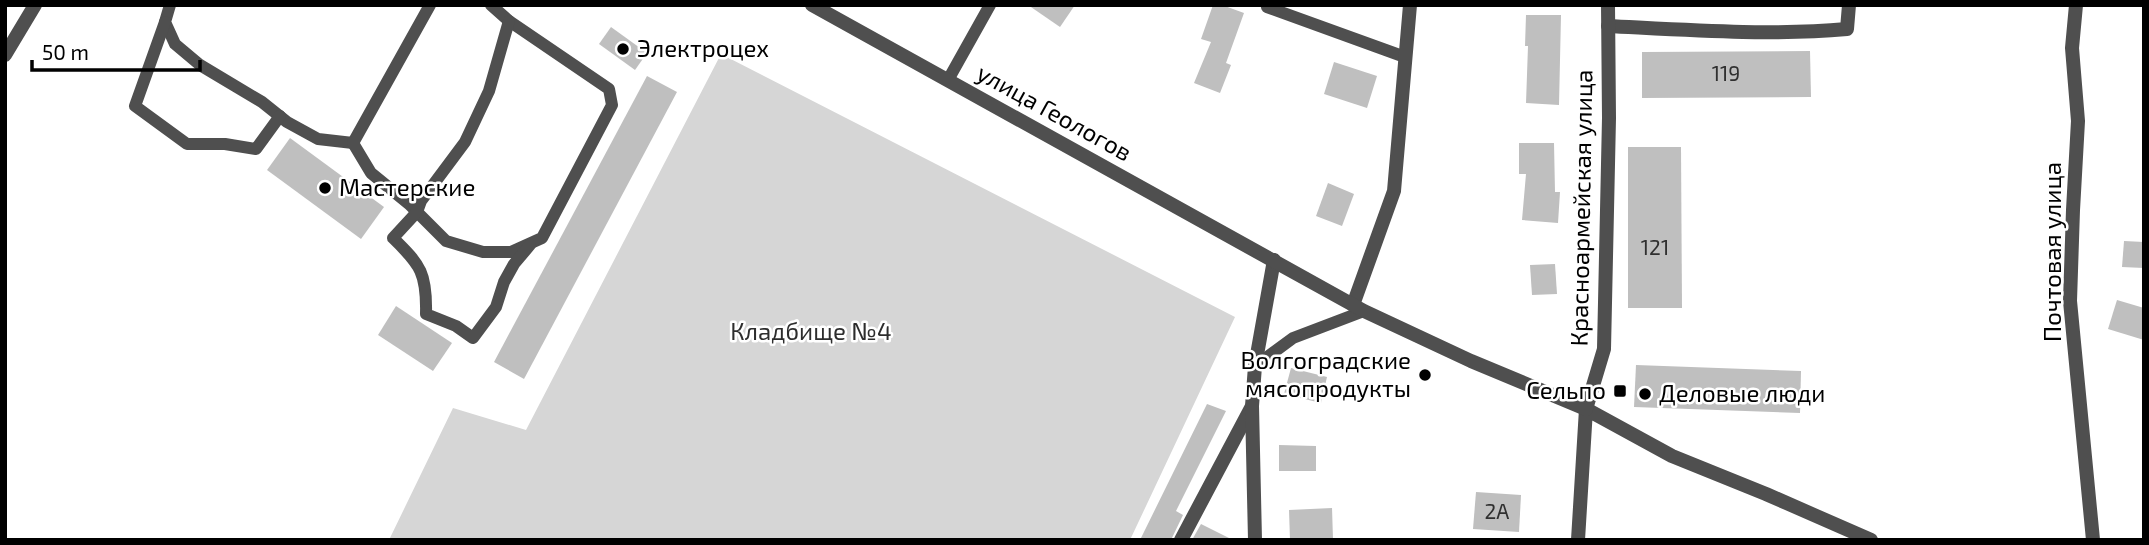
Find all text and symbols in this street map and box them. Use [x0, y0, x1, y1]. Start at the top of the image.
scale bar [32, 28, 200, 72]
place label: Электроцех [637, 33, 769, 62]
text: 50 m [42, 39, 89, 64]
marker: Электроцех [615, 41, 631, 57]
street label: улица Геологов [972, 57, 1137, 167]
house number: 119 [1712, 60, 1740, 85]
street label: Красноармейская улица [1564, 69, 1598, 347]
street label: Почтовая улица [2037, 162, 2067, 342]
place label: Мастерские [339, 172, 475, 201]
marker: Мастерские [317, 180, 333, 196]
house number: 121 [1641, 234, 1669, 259]
park label: Кладбище №4 [730, 316, 892, 345]
place label: Волгоградские мясопродукты [1241, 345, 1411, 403]
marker: Волгоградские мясопродукты [1417, 367, 1433, 383]
place label: Сельпо [1526, 375, 1606, 404]
place label: Деловые люди [1659, 378, 1825, 407]
marker: Сельпо [1612, 383, 1628, 399]
marker: Деловые люди [1637, 386, 1653, 402]
house number: 2А [1485, 498, 1509, 523]

